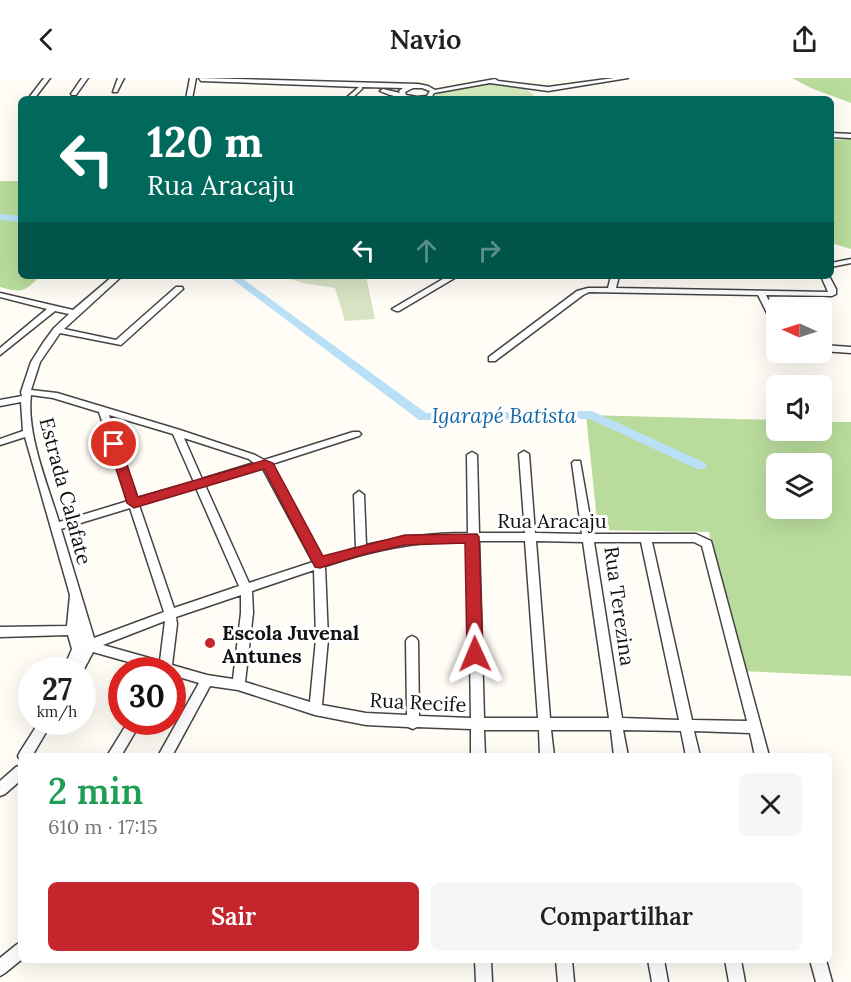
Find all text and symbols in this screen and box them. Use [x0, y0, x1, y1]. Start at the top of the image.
text: Navio [389, 22, 462, 56]
icon: back [30, 23, 63, 56]
icon: share [788, 23, 821, 56]
text: 120 m [147, 115, 263, 169]
icon: left [48, 120, 126, 198]
text: Rua Aracaju [147, 168, 295, 202]
icon: left [347, 234, 380, 267]
icon: ahead [410, 234, 443, 267]
icon: right [473, 234, 506, 267]
north arrow [766, 297, 832, 363]
map controls [766, 297, 832, 519]
button: sound [766, 375, 832, 441]
water label: Igarapé Batista [432, 402, 577, 429]
street label: Estrada Calafate [34, 415, 98, 568]
pin [88, 418, 139, 469]
icon: arrive [97, 427, 130, 460]
button: layers [766, 453, 832, 519]
street label: Rua Aracaju [497, 508, 607, 533]
street label: Rua Terezina [599, 545, 641, 667]
place label: Escola Juvenal Antunes [222, 620, 359, 668]
position arrow [443, 622, 507, 686]
marker: Escola Juvenal Antunes [203, 636, 217, 650]
speed limit sign: 30 [108, 657, 186, 735]
text: 27 [42, 670, 72, 708]
street label: Rua Recife [369, 687, 467, 717]
text: km/h [37, 702, 77, 721]
text: 2 min [48, 768, 143, 814]
button: close [739, 773, 802, 836]
text: 610 m · 17:15 [48, 814, 158, 839]
button: Sair [48, 882, 419, 951]
button: Compartilhar [431, 882, 802, 951]

